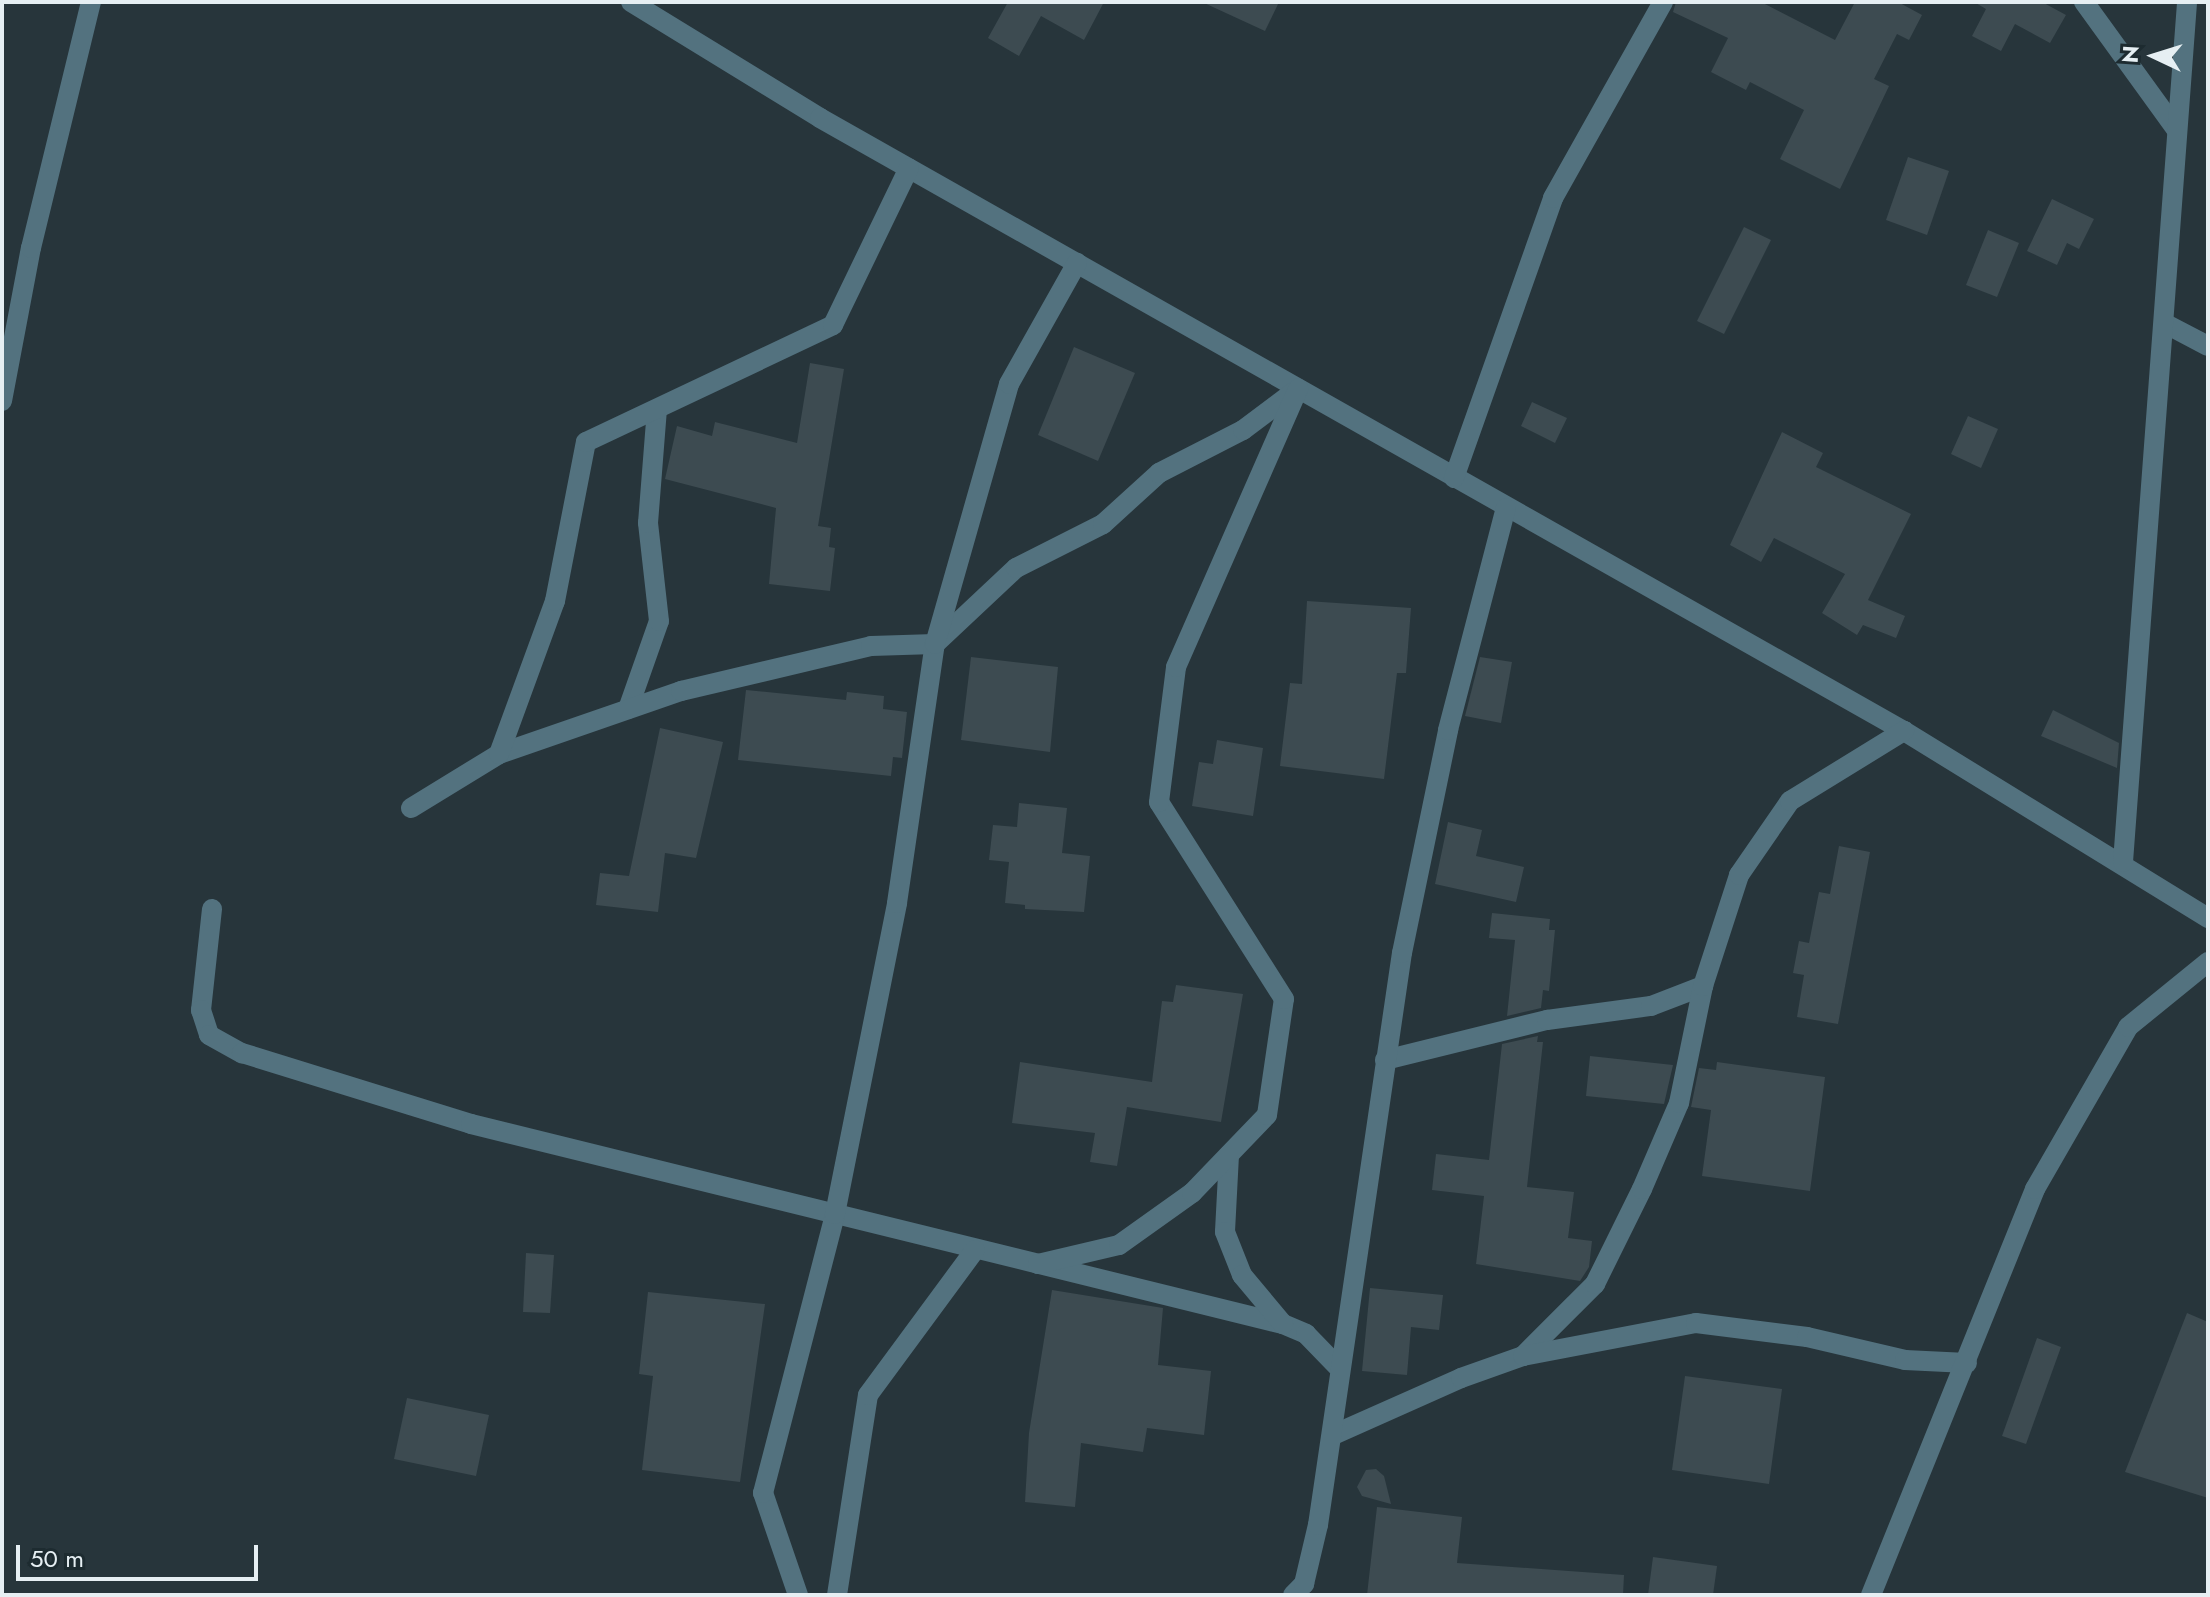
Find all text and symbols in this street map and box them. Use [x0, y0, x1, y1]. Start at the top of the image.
north arrow [2114, 16, 2194, 96]
text: N [2113, 44, 2147, 64]
scale bar [20, 1529, 262, 1579]
text: 50 m [30, 1541, 84, 1576]

